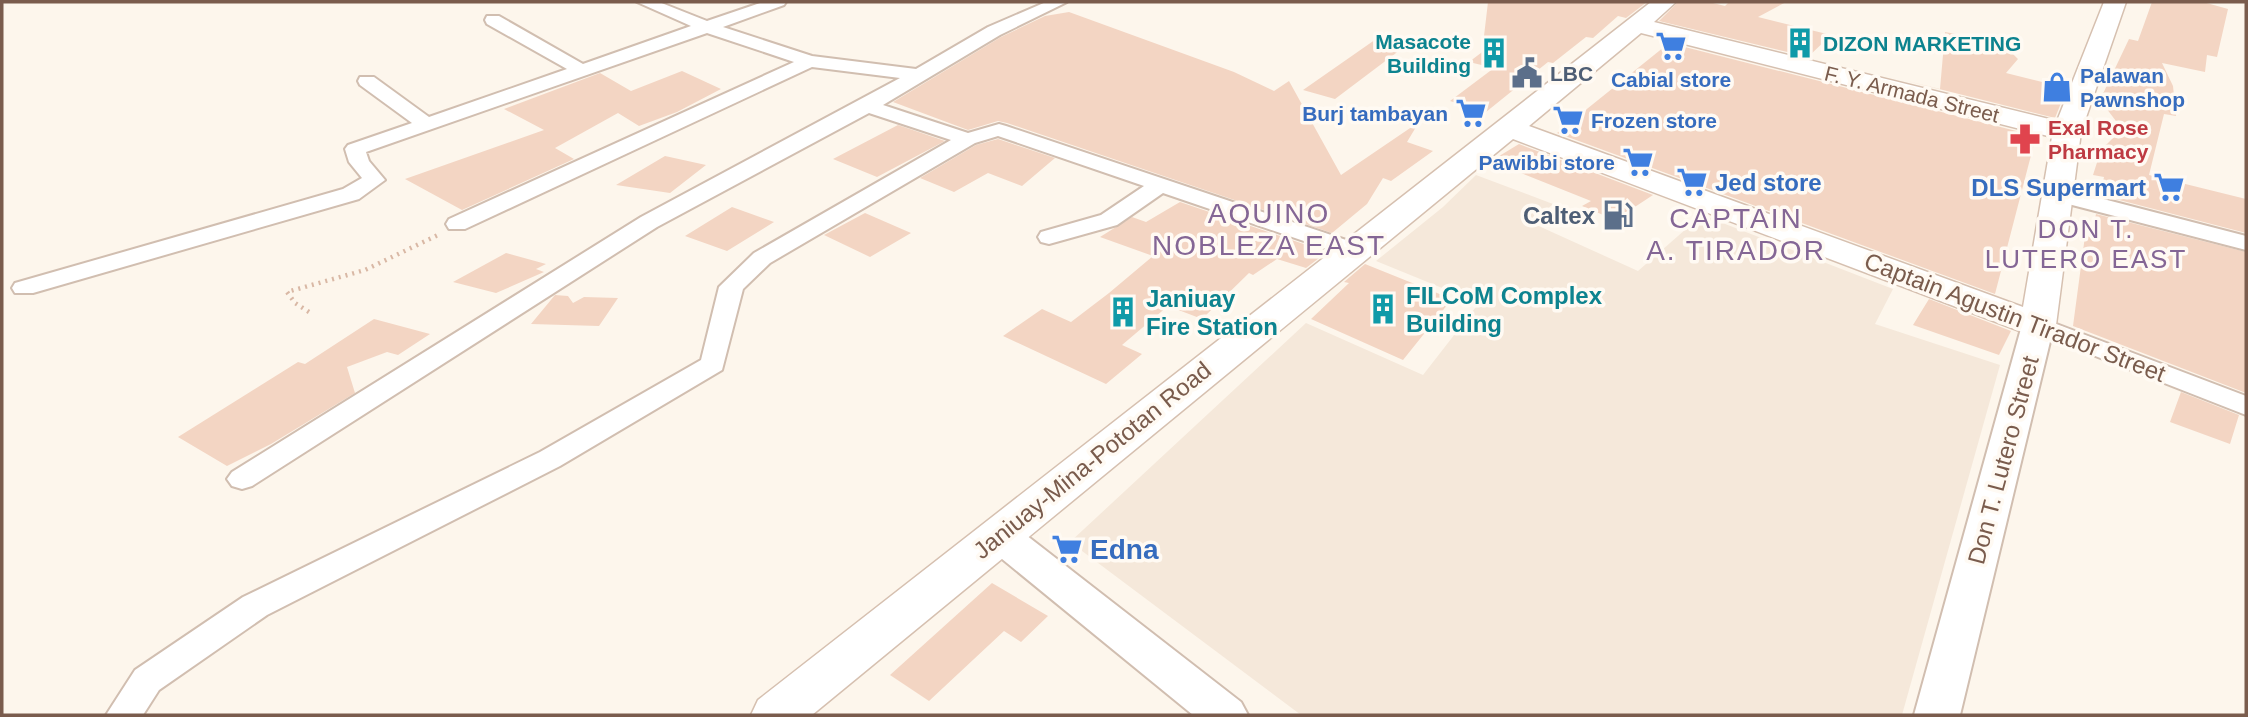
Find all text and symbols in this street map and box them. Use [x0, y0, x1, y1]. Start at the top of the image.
building icon: DIZON MARKETING [1783, 26, 1817, 60]
supermarket icon: Cabial store [1654, 29, 1688, 63]
place label: Masacote Building [1375, 30, 1471, 77]
place label: DIZON MARKETING [1823, 32, 2021, 55]
building icon: Masacote Building [1477, 36, 1511, 70]
public building icon: LBC [1510, 56, 1544, 90]
street label: F. Y. Armada Street [1822, 61, 2002, 127]
place label: LBC [1550, 62, 1593, 85]
place label: Palawan Pawnshop [2080, 64, 2185, 111]
place label: Cabial store [1611, 68, 1731, 91]
shop icon: Palawan Pawnshop [2040, 70, 2074, 104]
supermarket icon: Burj tambayan [1454, 96, 1488, 130]
place label: Burj tambayan [1302, 102, 1448, 125]
supermarket icon: Frozen store [1551, 103, 1585, 137]
place label: Frozen store [1591, 109, 1717, 132]
place label: Exal Rose Pharmacy [2048, 116, 2149, 163]
pharmacy icon: Exal Rose Pharmacy [2008, 122, 2042, 156]
supermarket icon: Pawibbi store [1621, 145, 1655, 179]
place label: Pawibbi store [1478, 151, 1615, 174]
supermarket icon: Jed store [1675, 165, 1709, 199]
place label: Jed store [1715, 169, 1822, 196]
supermarket icon: DLS Supermart [2152, 170, 2186, 204]
place label: DLS Supermart [1971, 174, 2146, 201]
district label: AQUINO NOBLEZA EAST [1152, 198, 1386, 261]
fuel station icon: Caltex [1601, 198, 1635, 232]
place label: Caltex [1523, 202, 1596, 229]
district label: CAPTAIN A. TIRADOR [1646, 203, 1826, 266]
district label: DON T. LUTERO EAST [1985, 214, 2187, 274]
street label: Captain Agustin Tirador Street [1861, 247, 2170, 387]
place label: FILCoM Complex Building [1406, 282, 1603, 337]
place label: Janiuay Fire Station [1146, 285, 1278, 340]
building icon: FILCoM Complex Building [1366, 292, 1400, 326]
building icon: Janiuay Fire Station [1106, 295, 1140, 329]
street label: Don T. Lutero Street [1962, 353, 2044, 567]
street label: Janiuay-Mina-Pototan Road [968, 356, 1216, 564]
supermarket icon: Edna [1050, 532, 1084, 566]
place label: Edna [1090, 534, 1159, 565]

